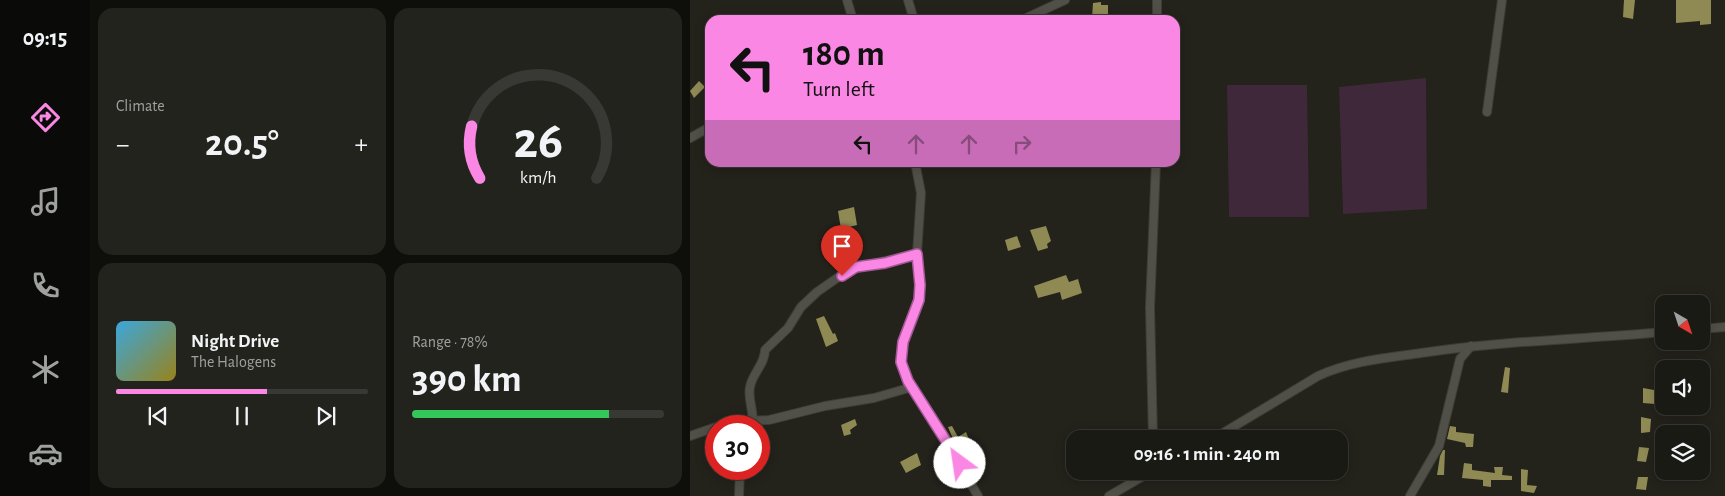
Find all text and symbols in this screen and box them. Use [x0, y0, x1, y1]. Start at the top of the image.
text: 09:15 [23, 27, 67, 49]
icon: left [720, 35, 785, 100]
text: 180 m [803, 37, 885, 72]
text: Turn left [803, 78, 875, 100]
text: Climate [116, 98, 165, 114]
icon: directions [28, 100, 63, 135]
text: 26 [513, 115, 563, 167]
text: 20.5° [205, 125, 279, 163]
icon: left [849, 130, 877, 158]
icon: ahead [902, 130, 930, 158]
icon: ahead [955, 130, 983, 158]
icon: right [1008, 130, 1036, 158]
text: − [116, 131, 129, 159]
text: + [355, 131, 368, 159]
text: km/h [520, 169, 556, 187]
icon: music [28, 184, 63, 219]
pin [821, 225, 863, 276]
icon: arrive [828, 232, 856, 260]
icon: phone [28, 268, 63, 303]
north arrow [1655, 295, 1710, 350]
map controls [1655, 295, 1710, 480]
text: Night Drive [191, 332, 279, 351]
text: Range · 78% [412, 334, 488, 350]
icon: climate [28, 352, 63, 387]
text: The Halogens [191, 354, 276, 370]
button: sound [1655, 360, 1710, 415]
text: 390 km [412, 361, 522, 399]
icon: previous [144, 402, 172, 430]
icon: pause [228, 402, 256, 430]
icon: next [312, 402, 340, 430]
speed limit sign: 30 [705, 415, 770, 480]
button: layers [1655, 425, 1710, 480]
icon: car [28, 436, 63, 471]
position arrow [933, 436, 985, 488]
text: 09:16 · 1 min · 240 m [1134, 445, 1280, 464]

